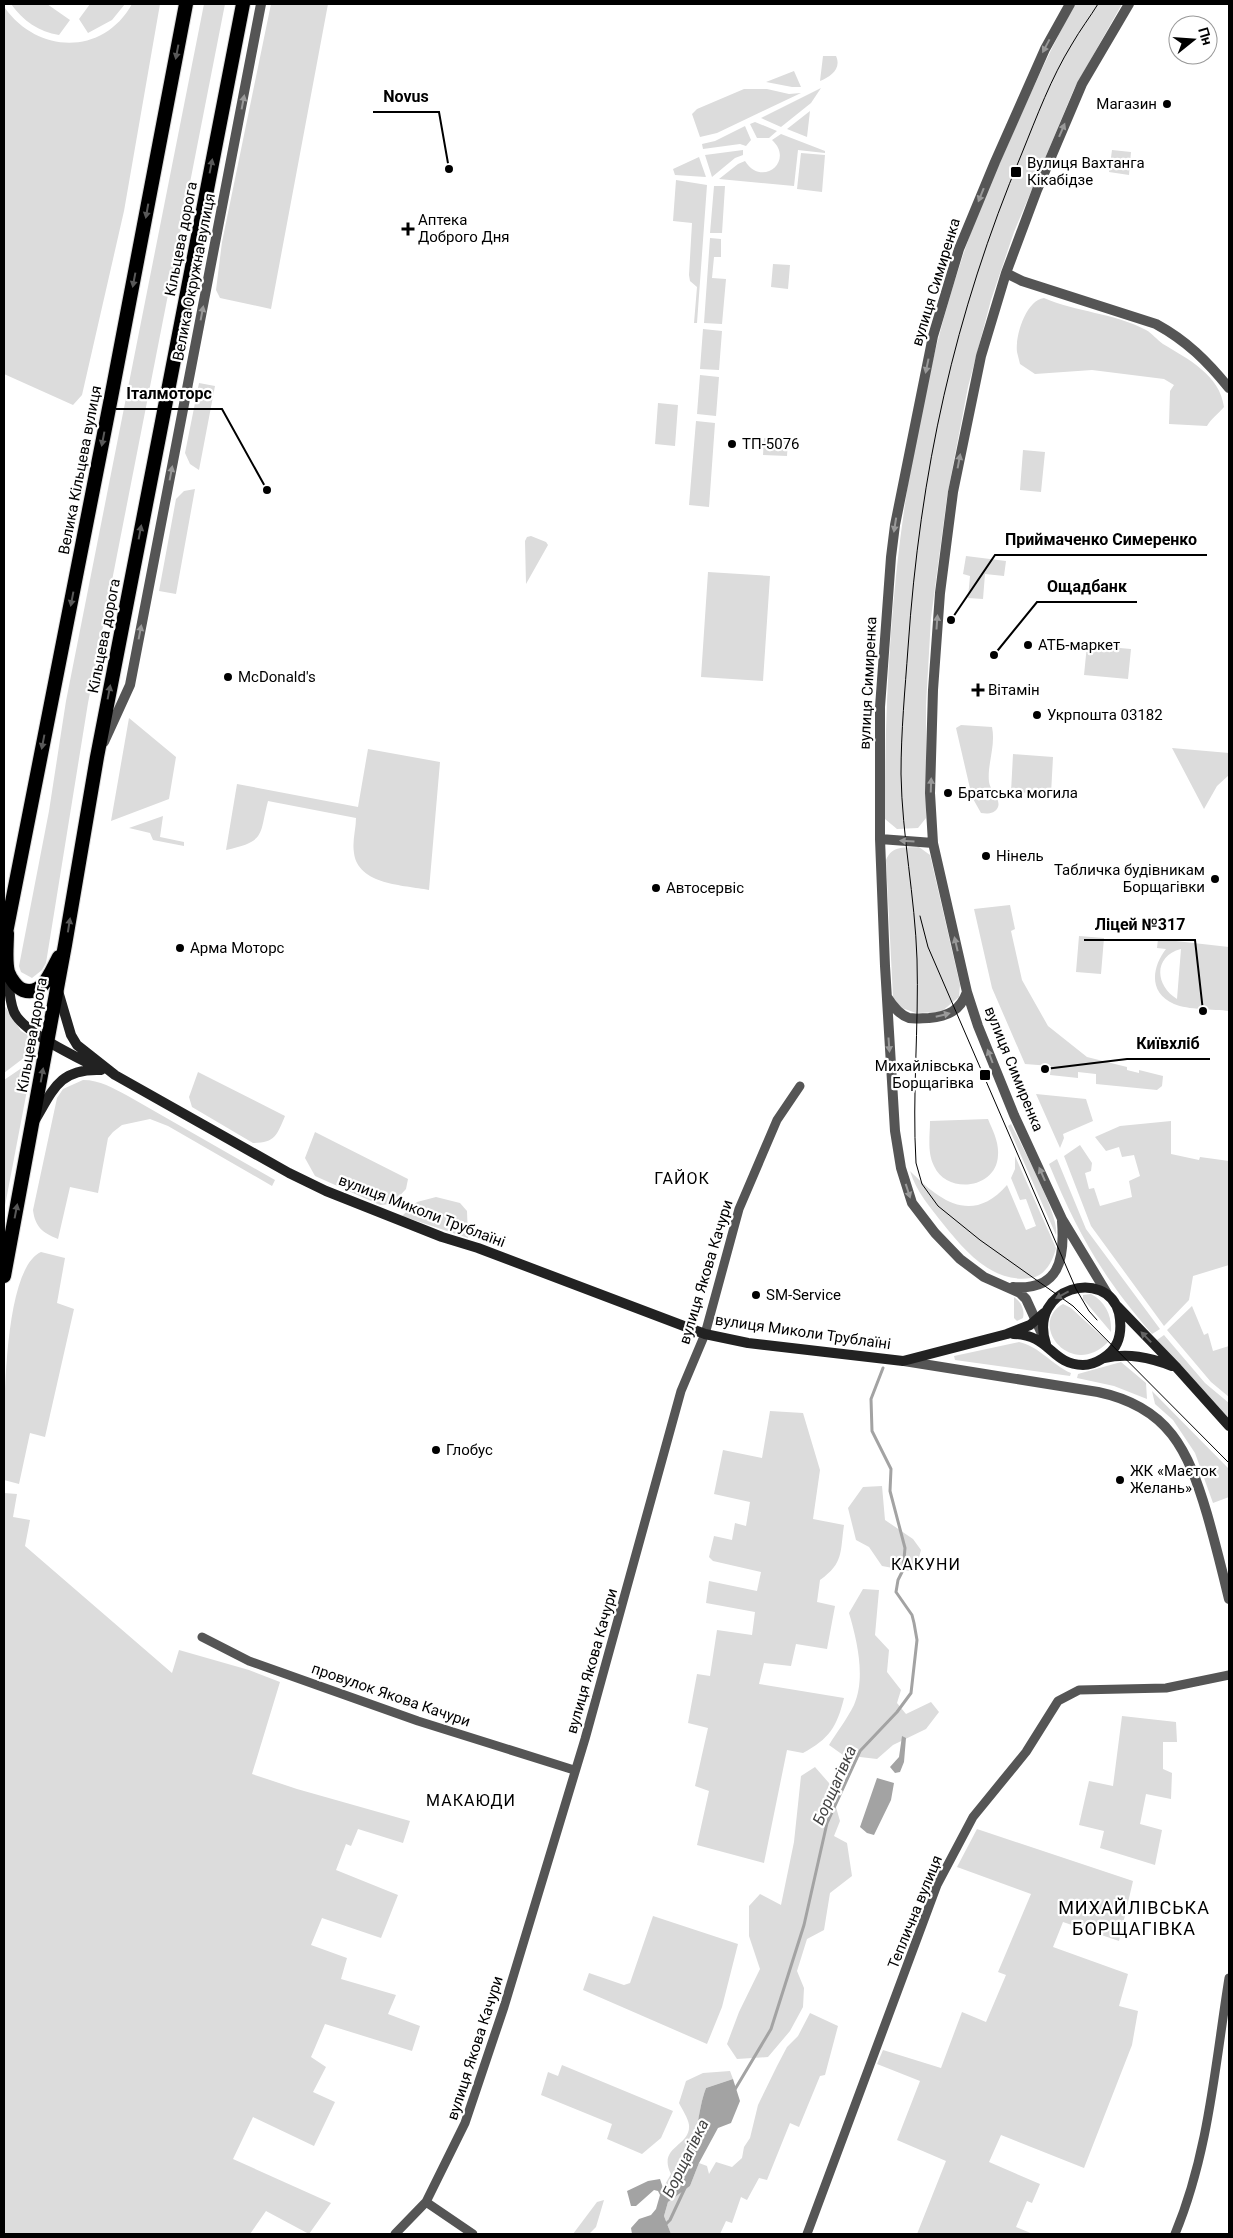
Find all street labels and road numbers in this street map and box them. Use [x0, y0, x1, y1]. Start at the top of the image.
street label: Кільцева дорога [161, 180, 201, 298]
street label: Велика Окружна вулиця [169, 192, 219, 362]
street label: вулиця Симиренка [908, 216, 964, 348]
street label: Велика Кільцева вулиця [55, 384, 105, 556]
street label: Кільцева дорога [84, 577, 124, 695]
street label: вулиця Симиренка [856, 616, 880, 750]
street label: Кільцева дорога [13, 976, 51, 1094]
street label: вулиця Симиренка [981, 1004, 1047, 1134]
street label: вулиця Миколи Трублаїні [336, 1171, 508, 1251]
street label: вулиця Якова Качури [675, 1198, 737, 1346]
street label: вулиця Миколи Трублаїні [714, 1311, 892, 1353]
street label: вулиця Якова Качури [563, 1586, 621, 1736]
street label: провулок Якова Качури [309, 1659, 473, 1731]
street label: Теплична вулиця [884, 1853, 946, 1971]
street label: вулиця Якова Качури [443, 1974, 507, 2122]

